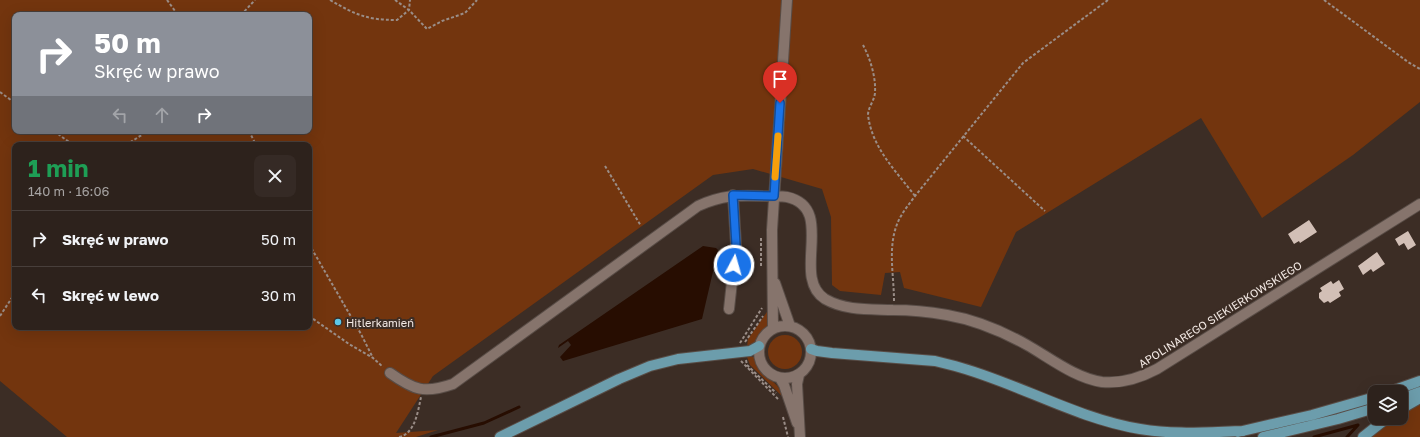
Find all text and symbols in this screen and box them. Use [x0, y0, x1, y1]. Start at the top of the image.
text: 50 m [94, 26, 161, 59]
icon: right [28, 28, 80, 80]
text: Skręć w prawo [94, 60, 219, 82]
pin [763, 62, 797, 103]
icon: arrive [769, 68, 791, 90]
icon: left [109, 104, 131, 126]
icon: ahead [151, 104, 173, 126]
icon: right [193, 104, 215, 126]
text: 1 min [28, 153, 88, 182]
button: close [254, 155, 296, 197]
text: 140 m · 16:06 [28, 183, 109, 199]
icon: right [28, 228, 50, 250]
text: Skręć w prawo [62, 230, 169, 248]
text: 50 m [261, 230, 296, 248]
position arrow [713, 244, 755, 286]
street label: APOLINAREGO SIEKIERKOWSKIEGO [1136, 258, 1304, 370]
icon: left [28, 284, 50, 306]
text: Skręć w lewo [62, 286, 159, 304]
text: 30 m [261, 286, 296, 304]
place label: Hitlerkamień [346, 316, 414, 329]
marker: Hitlerkamień [333, 317, 343, 327]
map controls [1368, 385, 1408, 425]
button: layers [1368, 385, 1408, 425]

